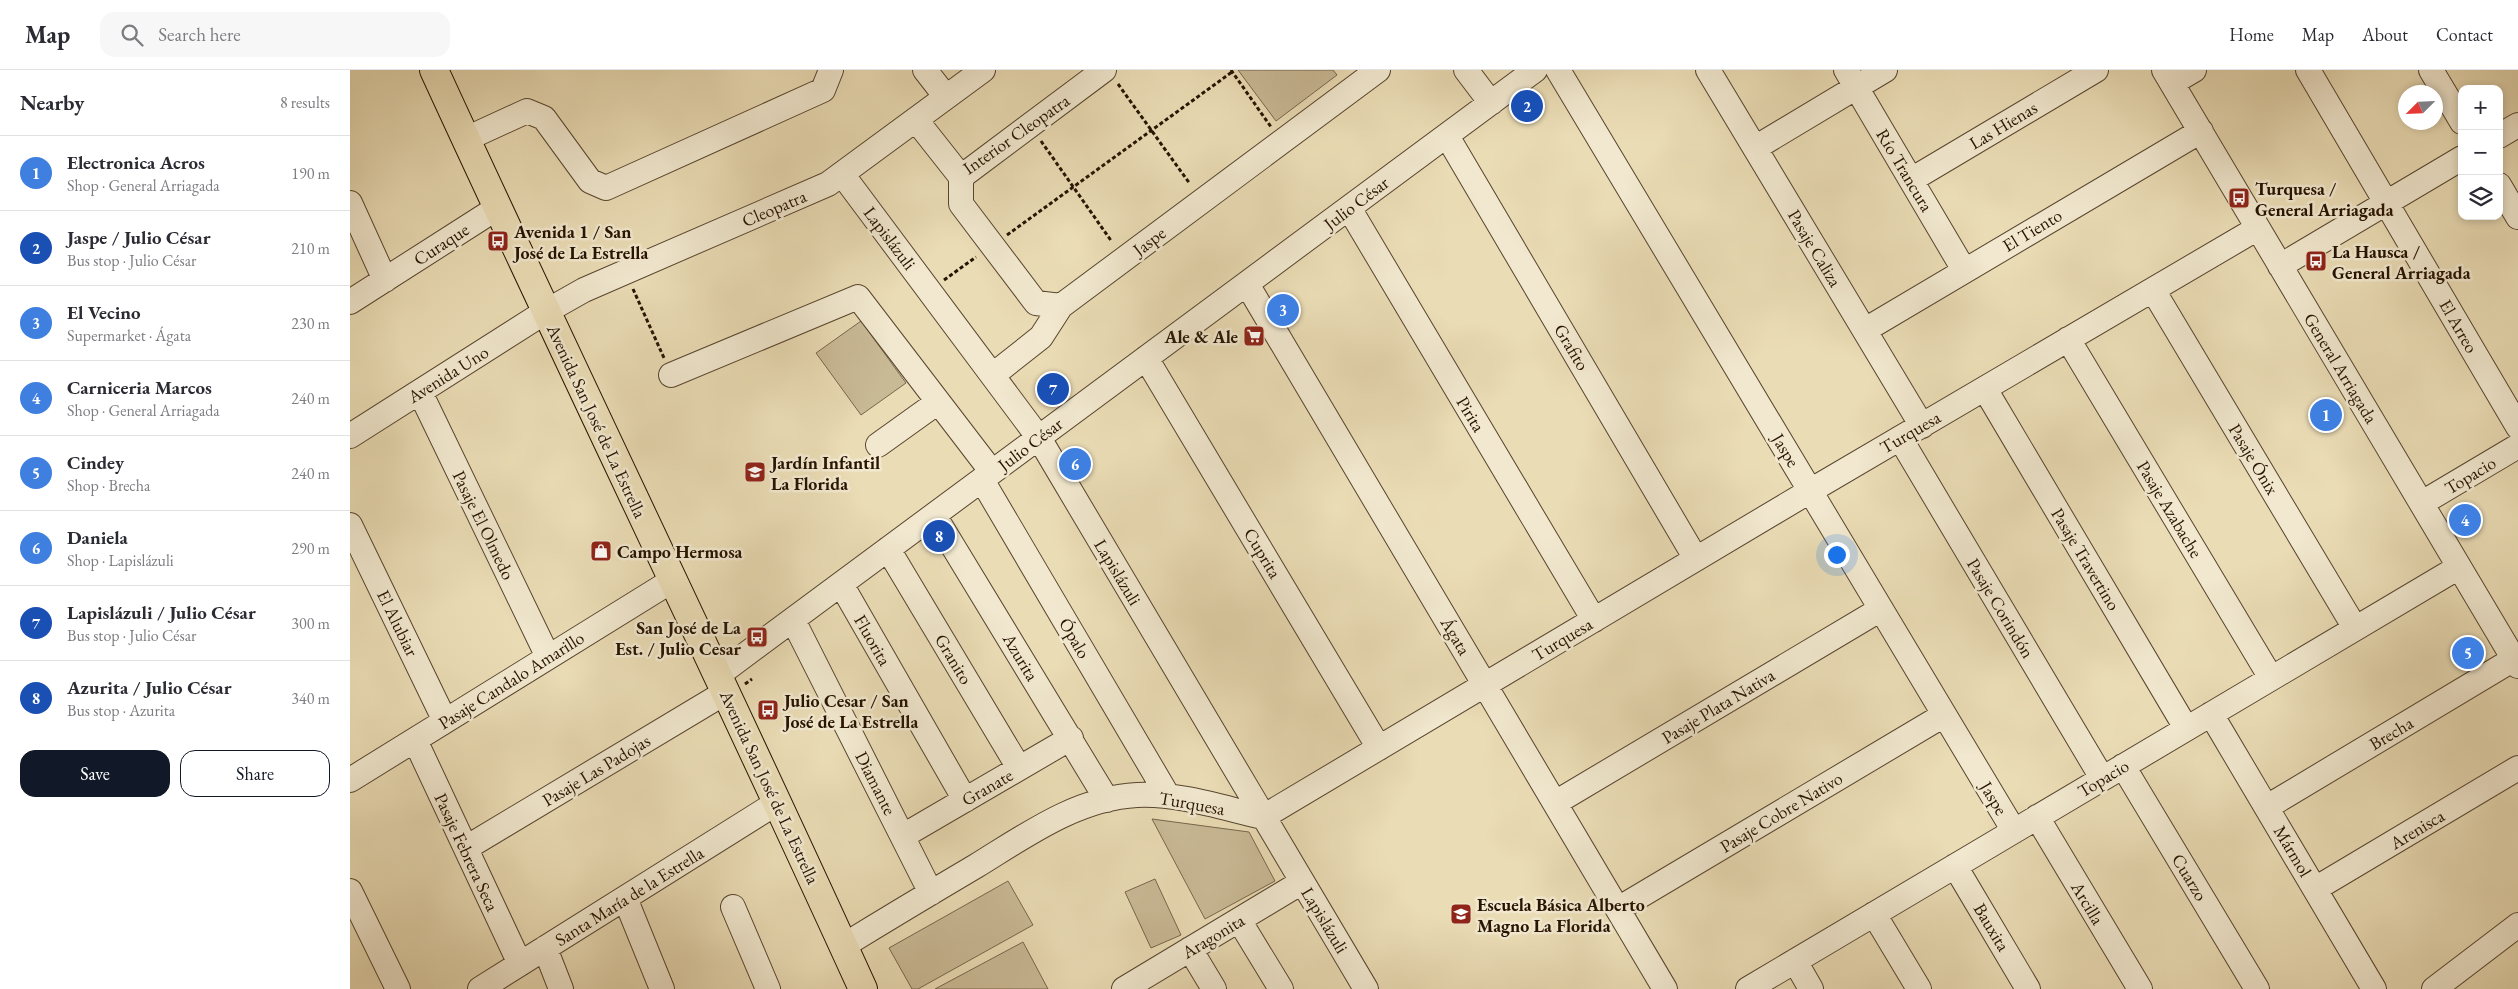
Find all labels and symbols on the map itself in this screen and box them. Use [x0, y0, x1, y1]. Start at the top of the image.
north arrow [2398, 85, 2443, 130]
pin: 2 [1511, 87, 1543, 125]
street label: Interior Cleopatra [958, 88, 1074, 179]
street label: Las Hienas [1965, 96, 2041, 154]
street label: Río Trancura [1871, 124, 1939, 216]
street label: Julio César [1317, 171, 1393, 236]
place label: Turquesa / General Arriagada [2255, 177, 2394, 221]
street label: Cleopatra [738, 184, 810, 232]
bus stop icon: Turquesa / General Arriagada [2227, 186, 2251, 210]
street label: Lapislázuli [859, 202, 922, 275]
street label: El Tiento [1998, 203, 2066, 257]
street label: Pasaje Caliza [1783, 205, 1848, 292]
street label: Curaque [409, 218, 473, 270]
place label: Avenida 1 / San José de La Estrella [512, 220, 648, 264]
street label: Jaspe [1126, 221, 1170, 262]
bus stop icon: Avenida 1 / San José de La Estrella [486, 229, 510, 253]
place label: La Hausca / General Arriagada [2332, 240, 2471, 284]
bus stop icon: La Hausca / General Arriagada [2304, 249, 2328, 273]
pin: 3 [1267, 291, 1299, 329]
street label: El Arreo [2434, 295, 2484, 357]
street label: General Arriagada [2299, 308, 2384, 428]
street label: Avenida San José de La Estrella [542, 320, 652, 522]
street label: Grafito [1549, 320, 1595, 375]
supermarket icon: Ale & Ale [1242, 324, 1266, 348]
place label: Ale & Ale [1163, 325, 1238, 348]
street label: Avenida Uno [402, 340, 493, 408]
pin: 7 [1037, 370, 1069, 408]
street label: Pirita [1451, 392, 1491, 437]
pin: 1 [2310, 396, 2342, 434]
street label: Turquesa [1875, 405, 1945, 459]
street label: Julio César [991, 412, 1067, 477]
street label: Pasaje Ónix [2224, 419, 2284, 499]
street label: Jaspe [1766, 427, 1805, 471]
pin: 6 [1059, 445, 1091, 483]
place label: Jardín Infantil La Florida [769, 451, 880, 495]
street label: Topacio [2440, 451, 2500, 499]
street label: Pasaje Azabache [2132, 456, 2208, 562]
school or university icon: Jardín Infantil La Florida [743, 460, 767, 484]
street label: Pasaje El Olmedo [448, 467, 520, 583]
pin: 4 [2449, 501, 2481, 539]
street label: Pasaje Travertino [2046, 503, 2126, 615]
pin: 8 [923, 517, 955, 555]
street label: Cuprita [1239, 524, 1287, 583]
street label: Lapislázuli [1089, 535, 1147, 610]
shop icon: Campo Hermosa [589, 539, 613, 563]
place label: Campo Hermosa [617, 540, 743, 563]
your location [1824, 542, 1850, 568]
street label: Pasaje Corindón [1962, 554, 2040, 663]
street label: El Alubiar [372, 586, 424, 660]
street label: Fluorita [849, 610, 897, 670]
street label: Ágata [1435, 612, 1477, 660]
street label: Turquesa [1528, 612, 1597, 666]
street label: Ópalo [1054, 614, 1096, 662]
place label: San José de La Est. / Julio Cesar [615, 616, 742, 660]
bus stop icon: San José de La Est. / Julio Cesar [745, 625, 769, 649]
street label: Pasaje Candalo Amarillo [434, 626, 588, 734]
street label: Azurita [997, 628, 1045, 686]
street label: Granito [930, 630, 978, 688]
pin: 5 [2452, 634, 2484, 672]
street label: Pasaje Plata Nativa [1657, 663, 1779, 749]
street label: Avenida San José de La Estrella [715, 686, 825, 888]
place label: Julio Cesar / San José de La Estrella [782, 689, 918, 733]
bus stop icon: Julio Cesar / San José de La Estrella [756, 698, 780, 722]
street label: Brecha [2365, 711, 2418, 755]
street label: Pasaje Las Padojas [538, 729, 654, 811]
street label: Diamante [850, 747, 902, 819]
street label: Topacio [2073, 754, 2133, 802]
street label: Granate [957, 763, 1017, 811]
street label: Pasaje Cobre Nativo [1715, 766, 1847, 858]
street label: Jaspe [1974, 775, 2013, 819]
street label: Turquesa [1157, 786, 1228, 820]
street label: Pasaje Febrera Seca [430, 789, 505, 916]
street label: Arenisca [2385, 803, 2449, 855]
street label: Mármol [2269, 821, 2317, 881]
street label: Santa María de la Estrella [550, 840, 708, 951]
street label: Cuarzo [2167, 849, 2213, 905]
street label: Arcilla [2066, 876, 2110, 929]
street label: Lapislázuli [1296, 883, 1354, 958]
place label: Escuela Básica Alberto Magno La Florida [1477, 893, 1645, 937]
street label: Bauxita [1969, 899, 2016, 956]
school or university icon: Escuela Básica Alberto Magno La Florida [1449, 902, 1473, 926]
street label: Aragonita [1177, 908, 1249, 964]

